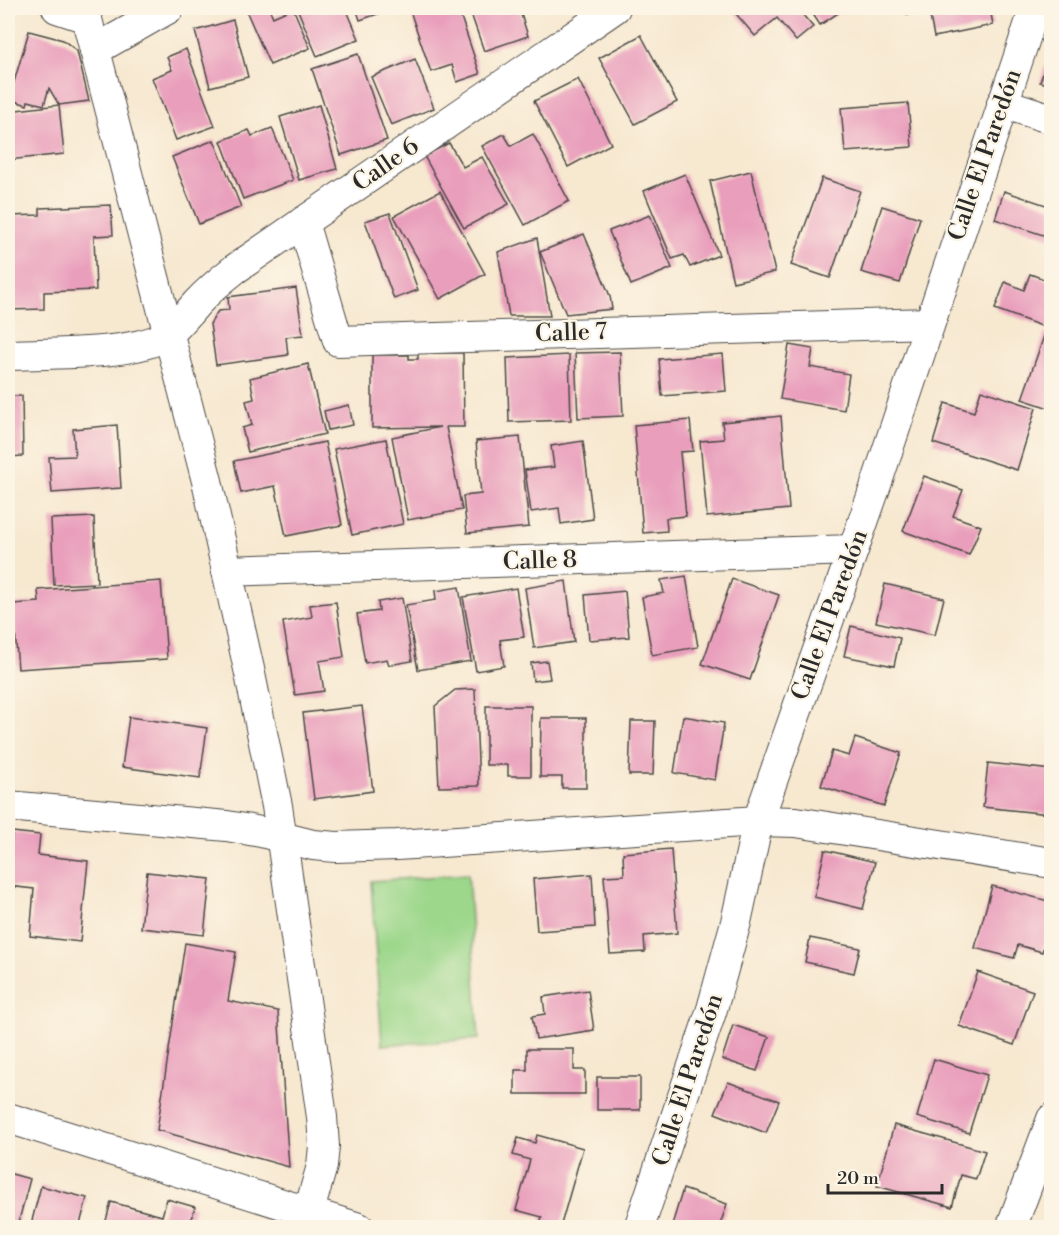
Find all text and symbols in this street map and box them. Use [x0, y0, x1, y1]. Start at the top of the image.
street label: Calle El Paredón [942, 65, 1028, 245]
street label: Calle 6 [347, 131, 425, 199]
street label: Calle 7 [534, 317, 608, 349]
street label: Calle El Paredón [785, 525, 875, 705]
street label: Calle 8 [502, 545, 578, 577]
street label: Calle El Paredón [646, 990, 730, 1170]
scale bar [828, 1157, 942, 1195]
text: 20 m [837, 1167, 879, 1190]

